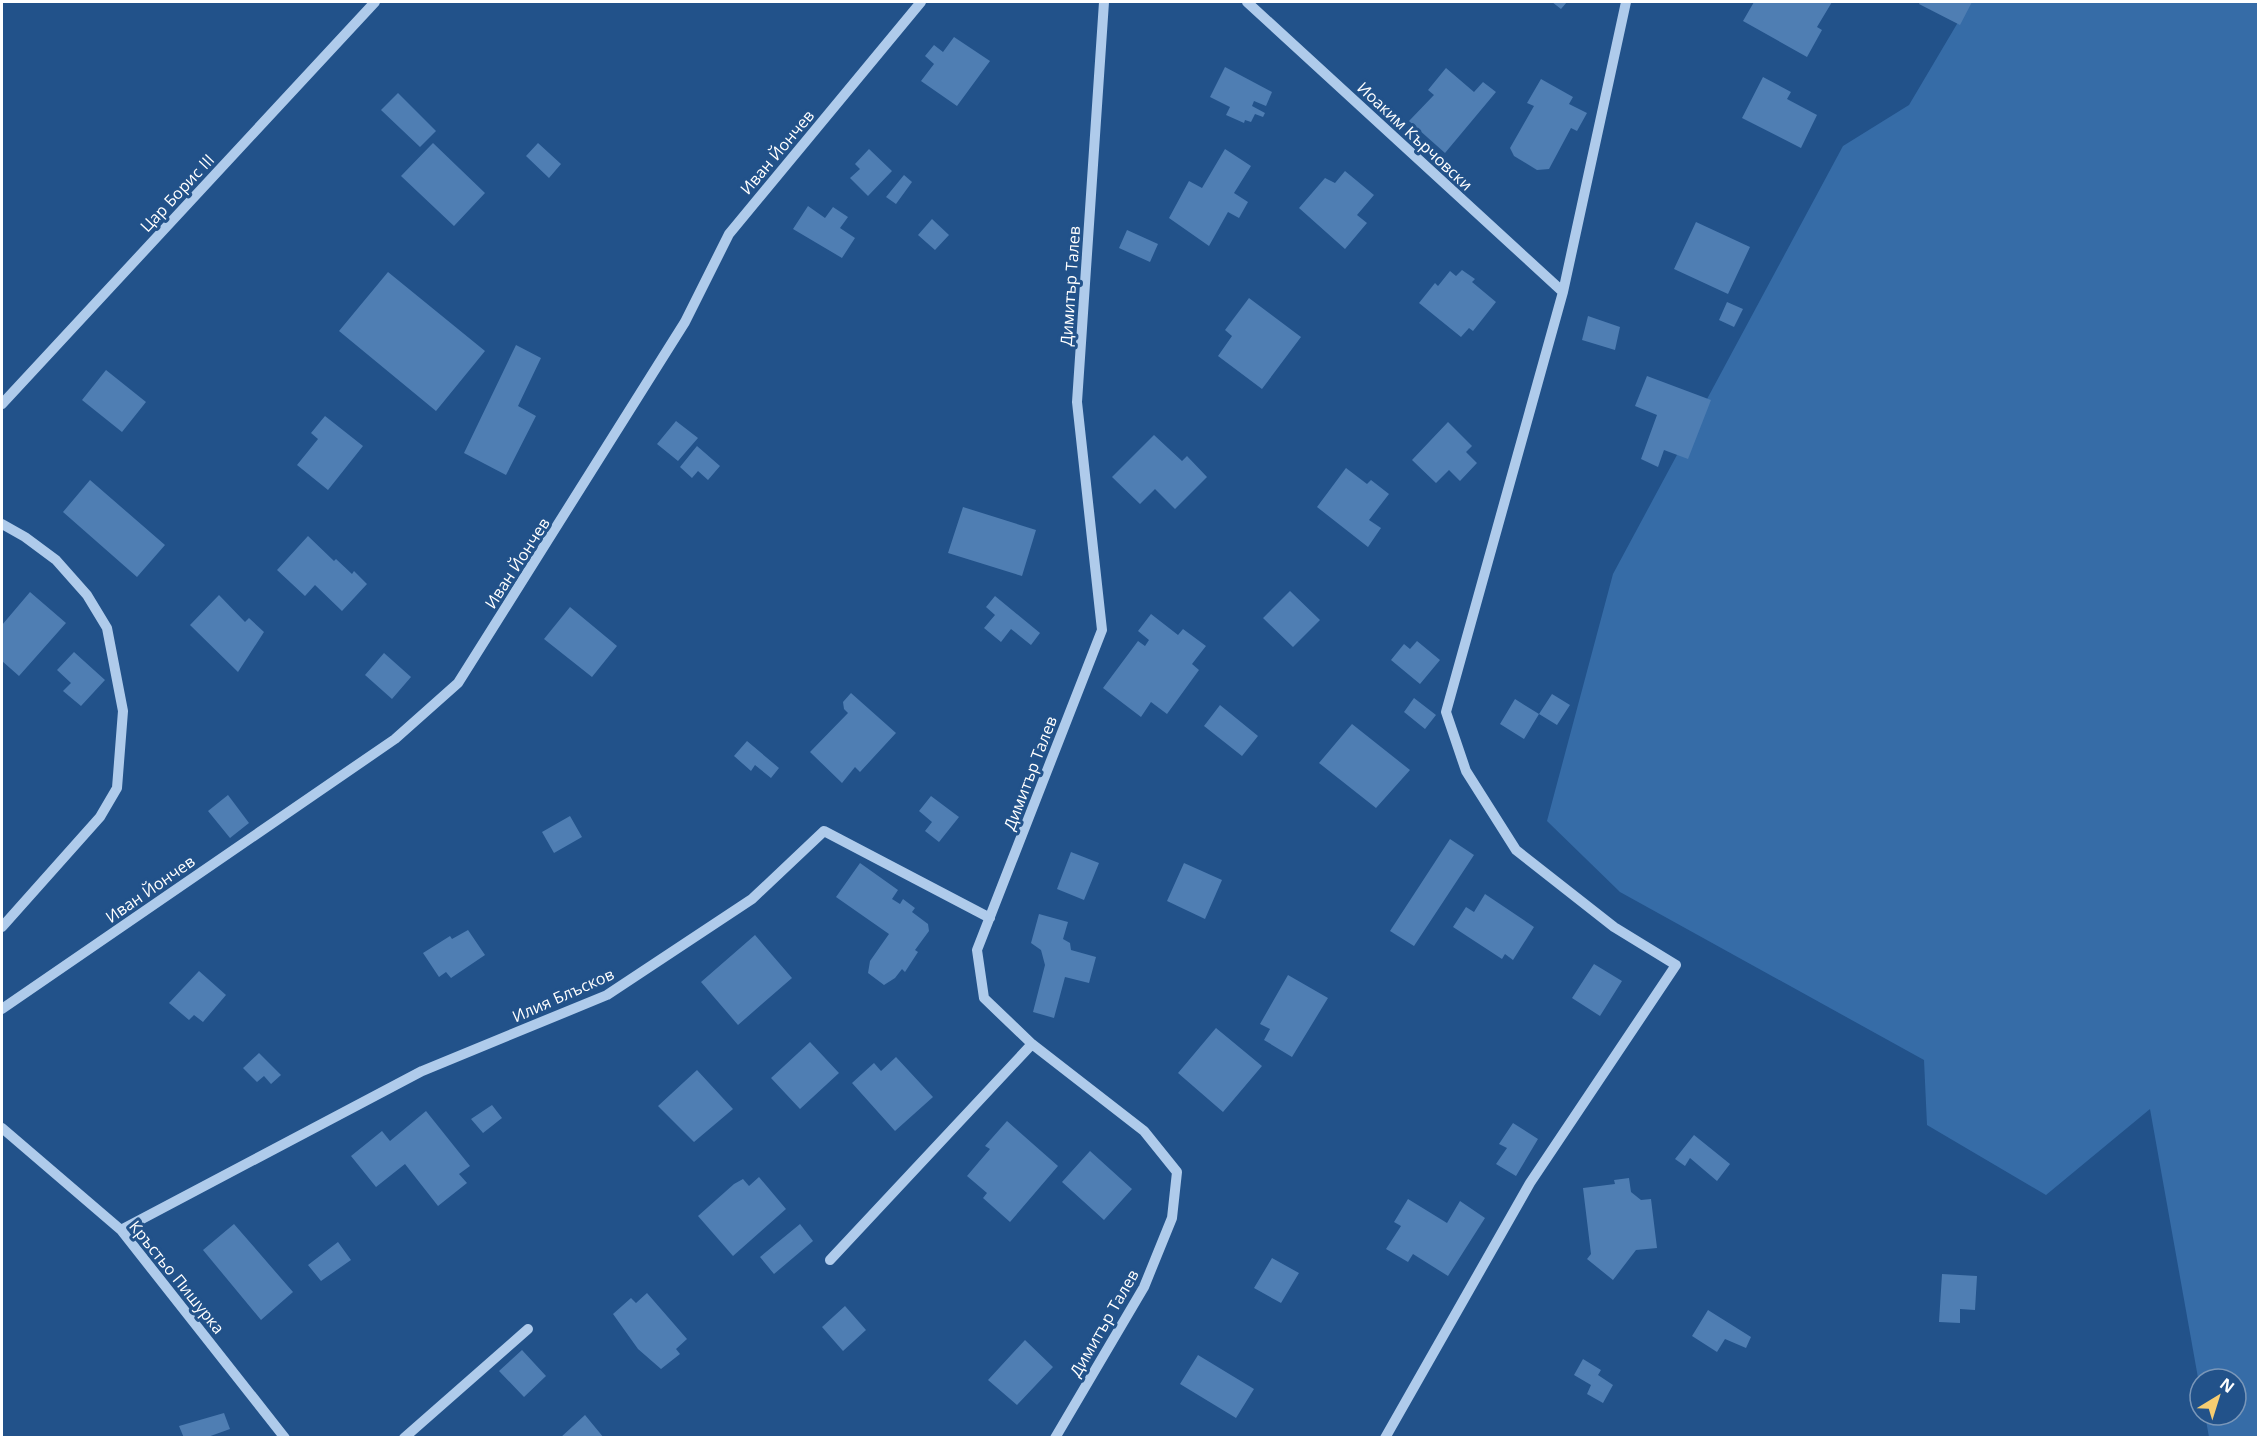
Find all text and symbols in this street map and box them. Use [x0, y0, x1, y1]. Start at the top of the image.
street label: Иоаким Кърчовски [1353, 77, 1477, 195]
street label: Иван Йончев [735, 105, 819, 199]
street label: Цар Борис III [135, 149, 219, 237]
street label: Димитър Талев [1055, 225, 1085, 347]
street label: Иван Йончев [479, 513, 555, 613]
street label: Димитър Талев [998, 713, 1062, 833]
street label: Иван Йончев [101, 850, 199, 928]
street label: Илия Блъсков [509, 963, 617, 1027]
street label: Кръстьо Пишурка [124, 1216, 230, 1338]
street label: Димитър Талев [1064, 1265, 1144, 1381]
north arrow [2188, 1367, 2248, 1427]
text: N [2215, 1373, 2239, 1398]

